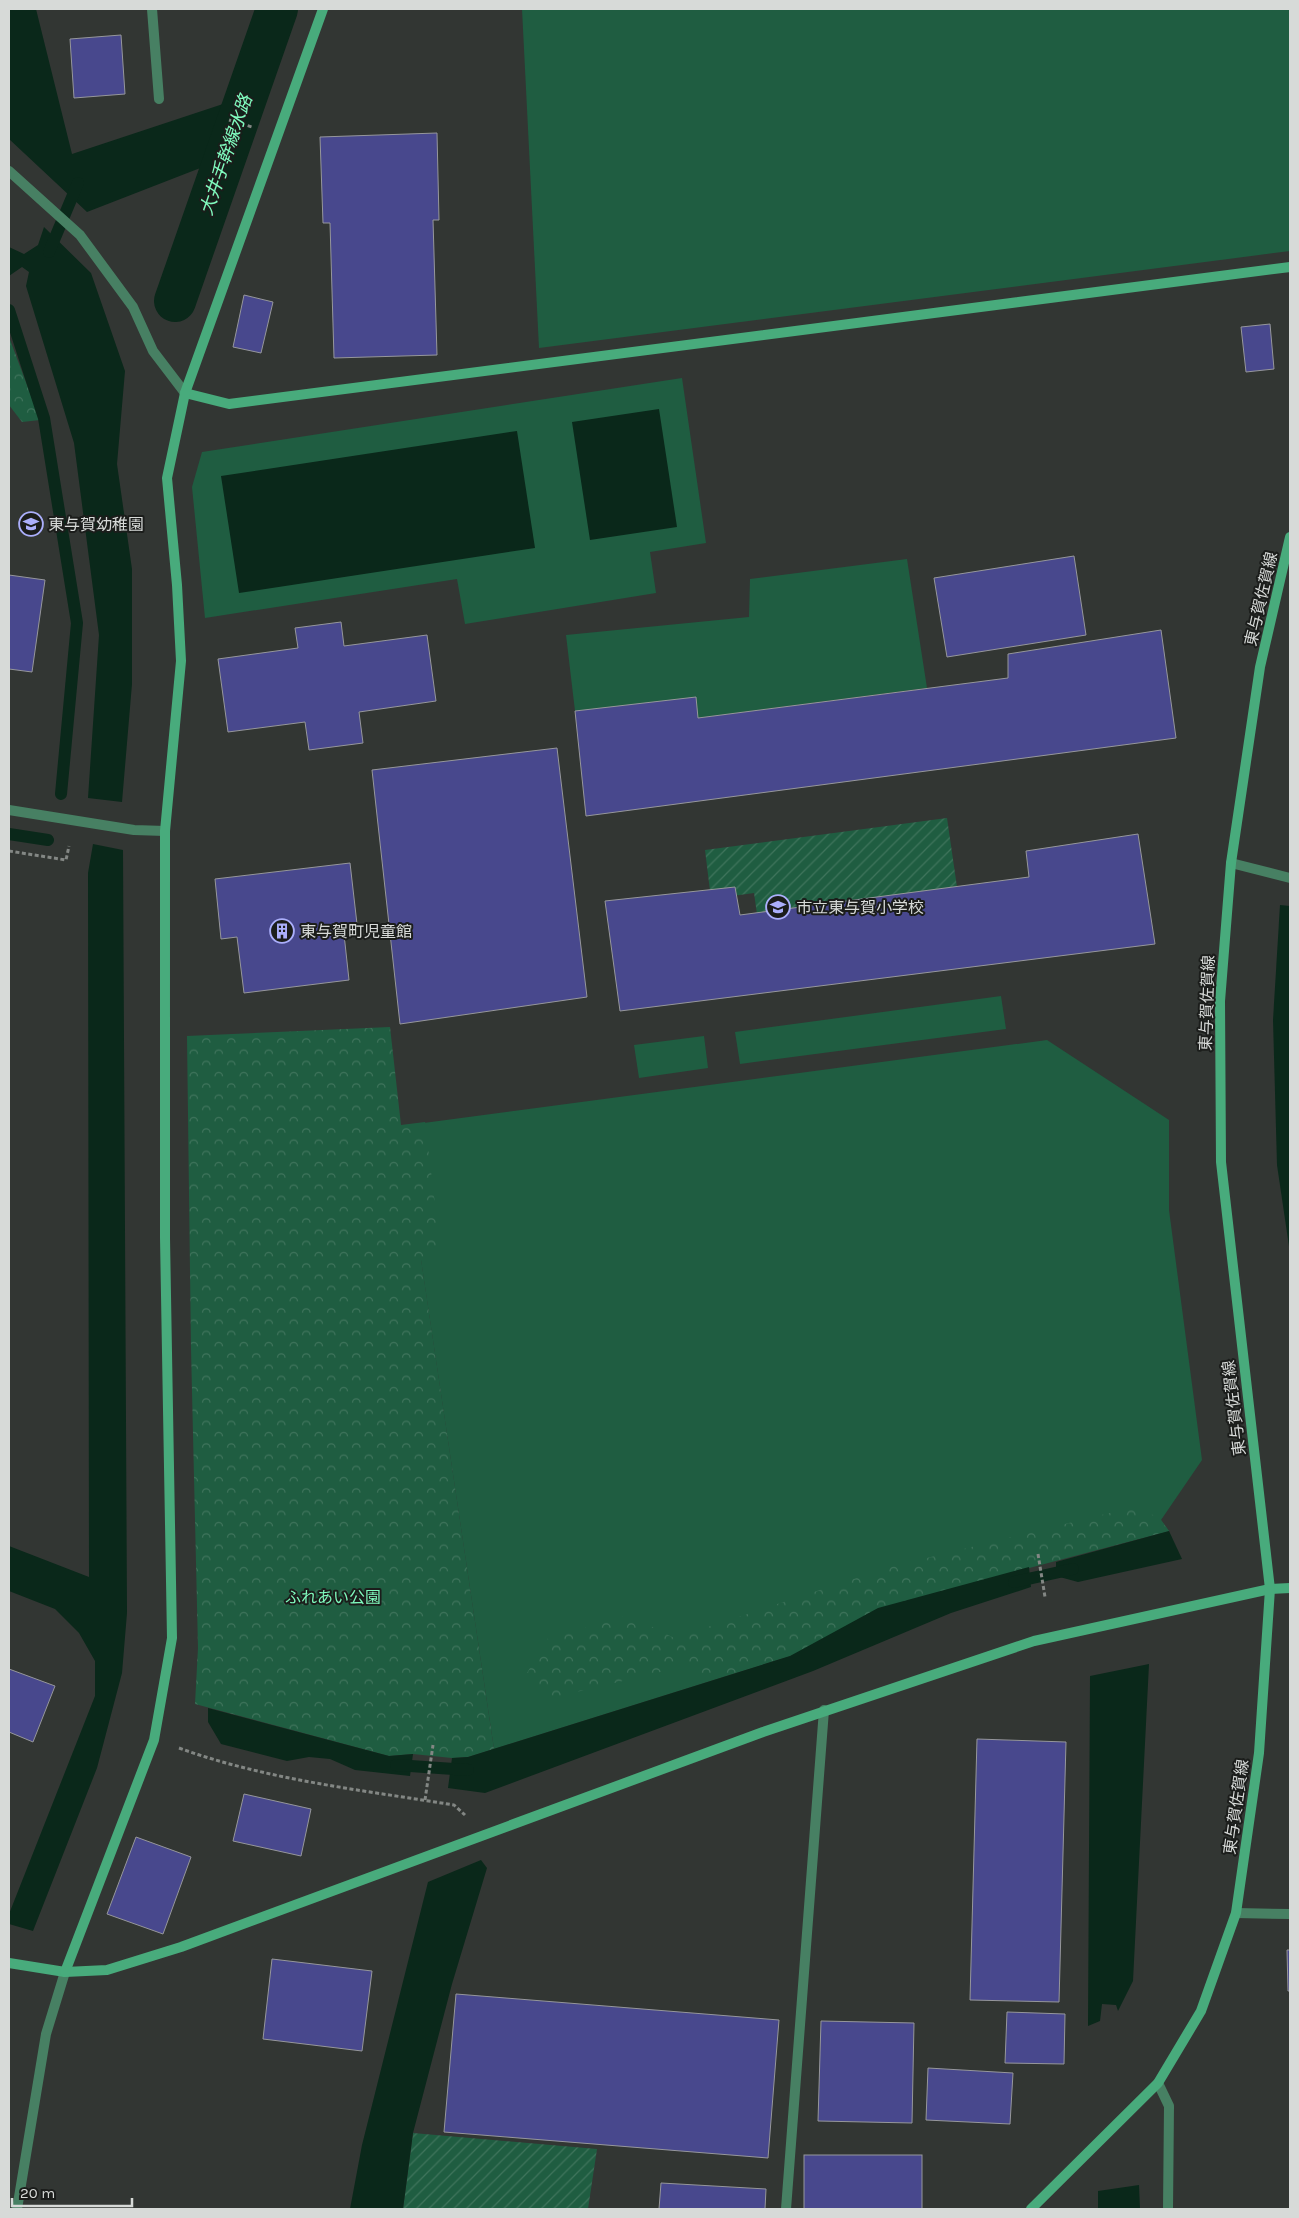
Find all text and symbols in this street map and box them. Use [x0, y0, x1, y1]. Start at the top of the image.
water label: 大井手幹線水路 [195, 90, 258, 218]
school or university icon: 東与賀幼稚園 [18, 511, 44, 537]
place label: 東与賀幼稚園 [48, 515, 144, 534]
street label: 東与賀佐賀線 [1241, 550, 1281, 648]
school or university icon: 市立東与賀小学校 [765, 894, 791, 920]
place label: 市立東与賀小学校 [796, 898, 924, 917]
building icon: 東与賀町児童館 [269, 918, 295, 944]
place label: 東与賀町児童館 [300, 922, 412, 941]
street label: 東与賀佐賀線 [1196, 955, 1218, 1051]
street label: 東与賀佐賀線 [1219, 1359, 1249, 1457]
park label: ふれあい公園 [285, 1588, 381, 1607]
street label: 東与賀佐賀線 [1220, 1758, 1252, 1856]
scale bar [12, 2176, 132, 2208]
text: 20 m [20, 2184, 55, 2202]

